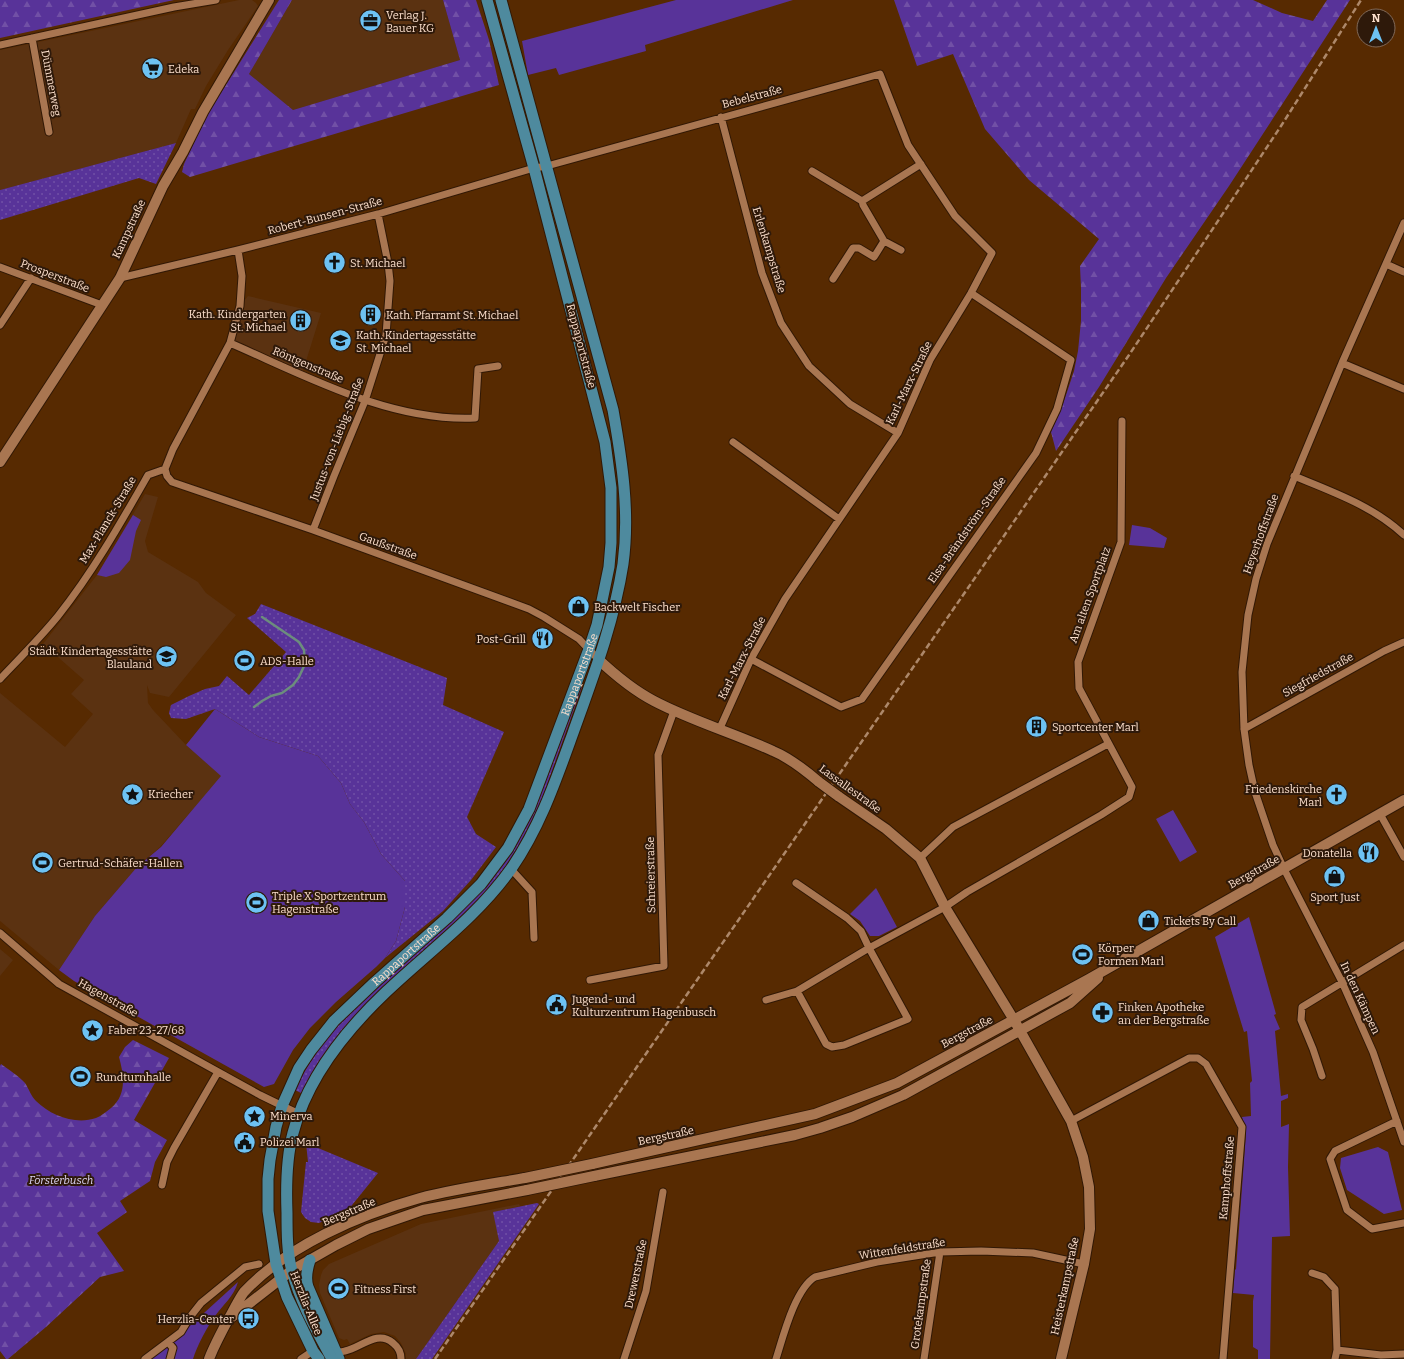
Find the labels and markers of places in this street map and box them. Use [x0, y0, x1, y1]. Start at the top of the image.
office icon: Verlag J. Bauer KG [358, 8, 384, 34]
place label: Verlag J. Bauer KG [386, 9, 434, 35]
supermarket icon: Edeka [140, 56, 166, 82]
place label: Edeka [168, 63, 199, 76]
church icon: St. Michael [322, 250, 348, 276]
place label: St. Michael [350, 257, 406, 270]
building icon: Kath. Pfarramt St. Michael [358, 302, 384, 328]
building icon: Kath. Kindergarten St. Michael [288, 307, 314, 333]
place label: Kath. Kindergarten St. Michael [189, 308, 286, 334]
place label: Kath. Pfarramt St. Michael [386, 309, 518, 322]
school or university icon: Kath. Kindertagesstätte St. Michael [328, 328, 354, 354]
place label: Kath. Kindertagesstätte St. Michael [356, 329, 476, 355]
shop icon: Backwelt Fischer [565, 594, 591, 620]
place label: Backwelt Fischer [594, 601, 680, 614]
restaurant icon: Post-Grill [529, 626, 555, 652]
place label: Post-Grill [477, 633, 526, 646]
school or university icon: Städt. Kindertagesstätte Blauland [154, 644, 180, 670]
place label: Städt. Kindertagesstätte Blauland [29, 645, 152, 671]
sports icon: ADS-Halle [231, 648, 257, 674]
place label: ADS-Halle [260, 655, 314, 668]
building icon: Sportcenter Marl [1023, 714, 1049, 740]
place label: Sportcenter Marl [1052, 721, 1139, 734]
place icon: Kriecher [119, 781, 145, 807]
church icon: Friedenskirche Marl [1324, 782, 1350, 808]
place label: Friedenskirche Marl [1245, 783, 1322, 809]
place label: Kriecher [148, 788, 193, 801]
restaurant icon: Donatella [1355, 840, 1381, 866]
place label: Donatella [1303, 847, 1352, 860]
sports icon: Gertrud-Schäfer-Hallen [29, 850, 55, 876]
place label: Gertrud-Schäfer-Hallen [58, 857, 182, 870]
shop icon: Sport Just [1322, 864, 1348, 890]
sports icon: Triple X Sportzentrum Hagenstraße [243, 889, 269, 915]
place label: Triple X Sportzentrum Hagenstraße [272, 890, 387, 916]
place label: Sport Just [1310, 891, 1360, 904]
shop icon: Tickets By Call [1135, 908, 1161, 934]
place label: Tickets By Call [1164, 915, 1236, 928]
sports icon: Körper Formen Marl [1069, 941, 1095, 967]
place label: Körper Formen Marl [1098, 942, 1164, 968]
public building icon: Jugend- und Kulturzentrum Hagenbusch [544, 992, 570, 1018]
place label: Jugend- und Kulturzentrum Hagenbusch [571, 993, 716, 1019]
pharmacy icon: Finken Apotheke an der Bergstraße [1089, 1000, 1115, 1026]
place label: Finken Apotheke an der Bergstraße [1118, 1001, 1209, 1027]
place icon: Faber 23-27/68 [79, 1017, 105, 1043]
place label: Faber 23-27/68 [108, 1024, 184, 1037]
sports icon: Rundturnhalle [67, 1064, 93, 1090]
place label: Rundturnhalle [96, 1071, 171, 1084]
place icon: Minerva [242, 1103, 268, 1129]
place label: Minerva [270, 1110, 313, 1123]
public building icon: Polizei Marl [231, 1129, 257, 1155]
place label: Polizei Marl [260, 1136, 319, 1149]
sports icon: Fitness First [326, 1276, 352, 1302]
place label: Fitness First [354, 1283, 416, 1296]
bus stop icon: Herzlia-Center [236, 1306, 262, 1332]
place label: Herzlia-Center [157, 1313, 234, 1326]

